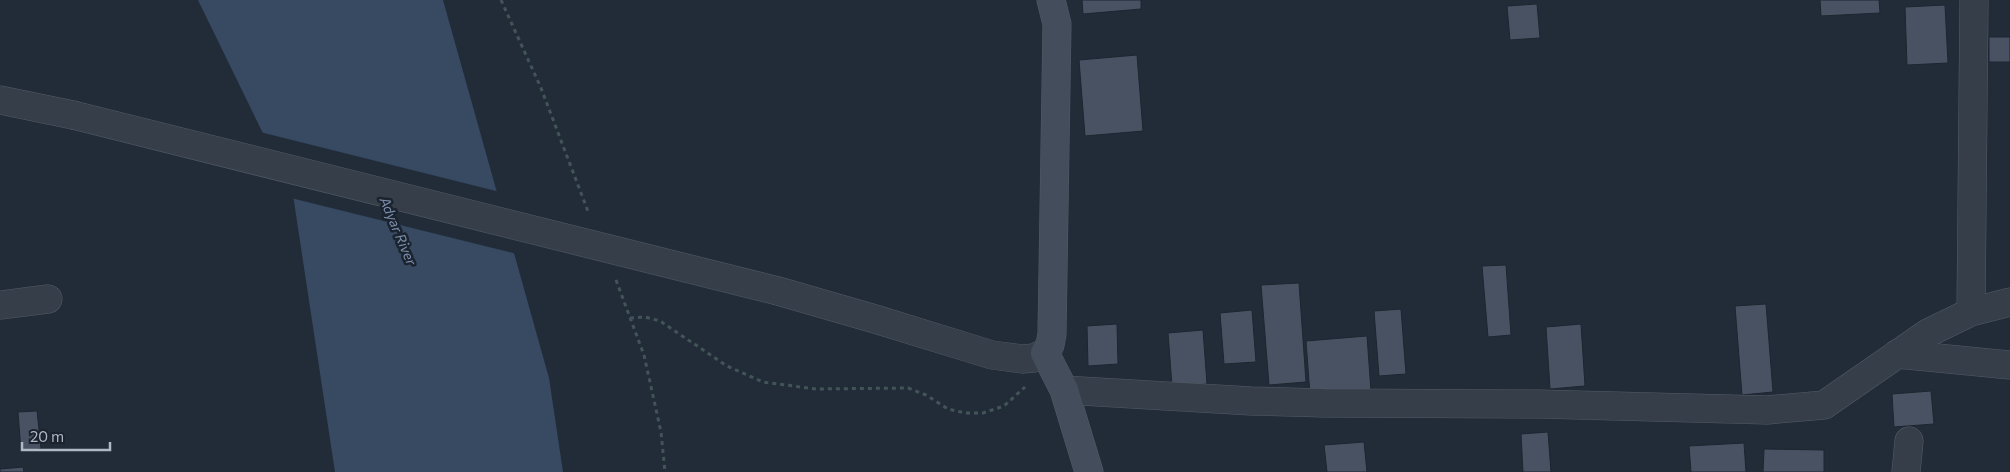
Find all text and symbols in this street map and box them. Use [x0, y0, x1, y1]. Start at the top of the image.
water label: Adyar River [376, 193, 421, 268]
scale bar [22, 420, 110, 452]
text: 20 m [30, 427, 64, 445]

